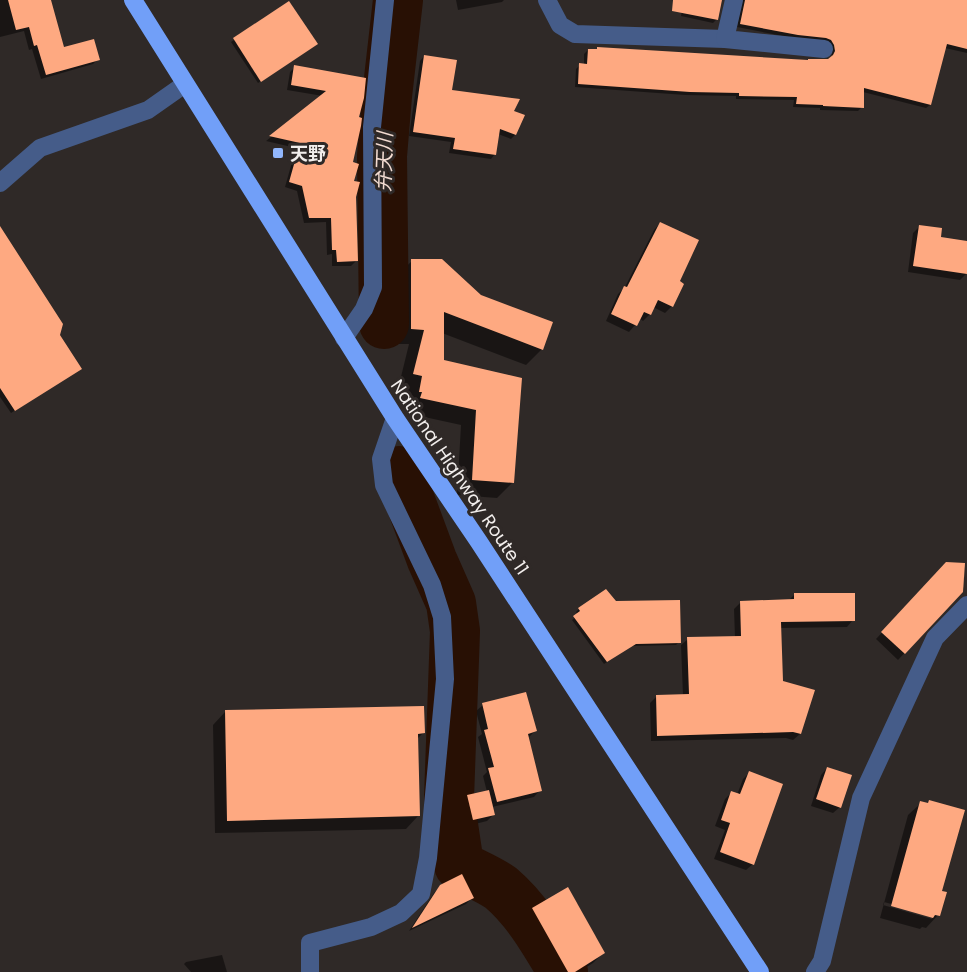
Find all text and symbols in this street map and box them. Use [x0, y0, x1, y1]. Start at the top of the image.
water label: 弁天川 [369, 130, 399, 192]
place label: 天野 [290, 141, 326, 166]
marker: 天野 [271, 146, 285, 160]
street label: National Highway Route 11 [385, 374, 535, 580]

